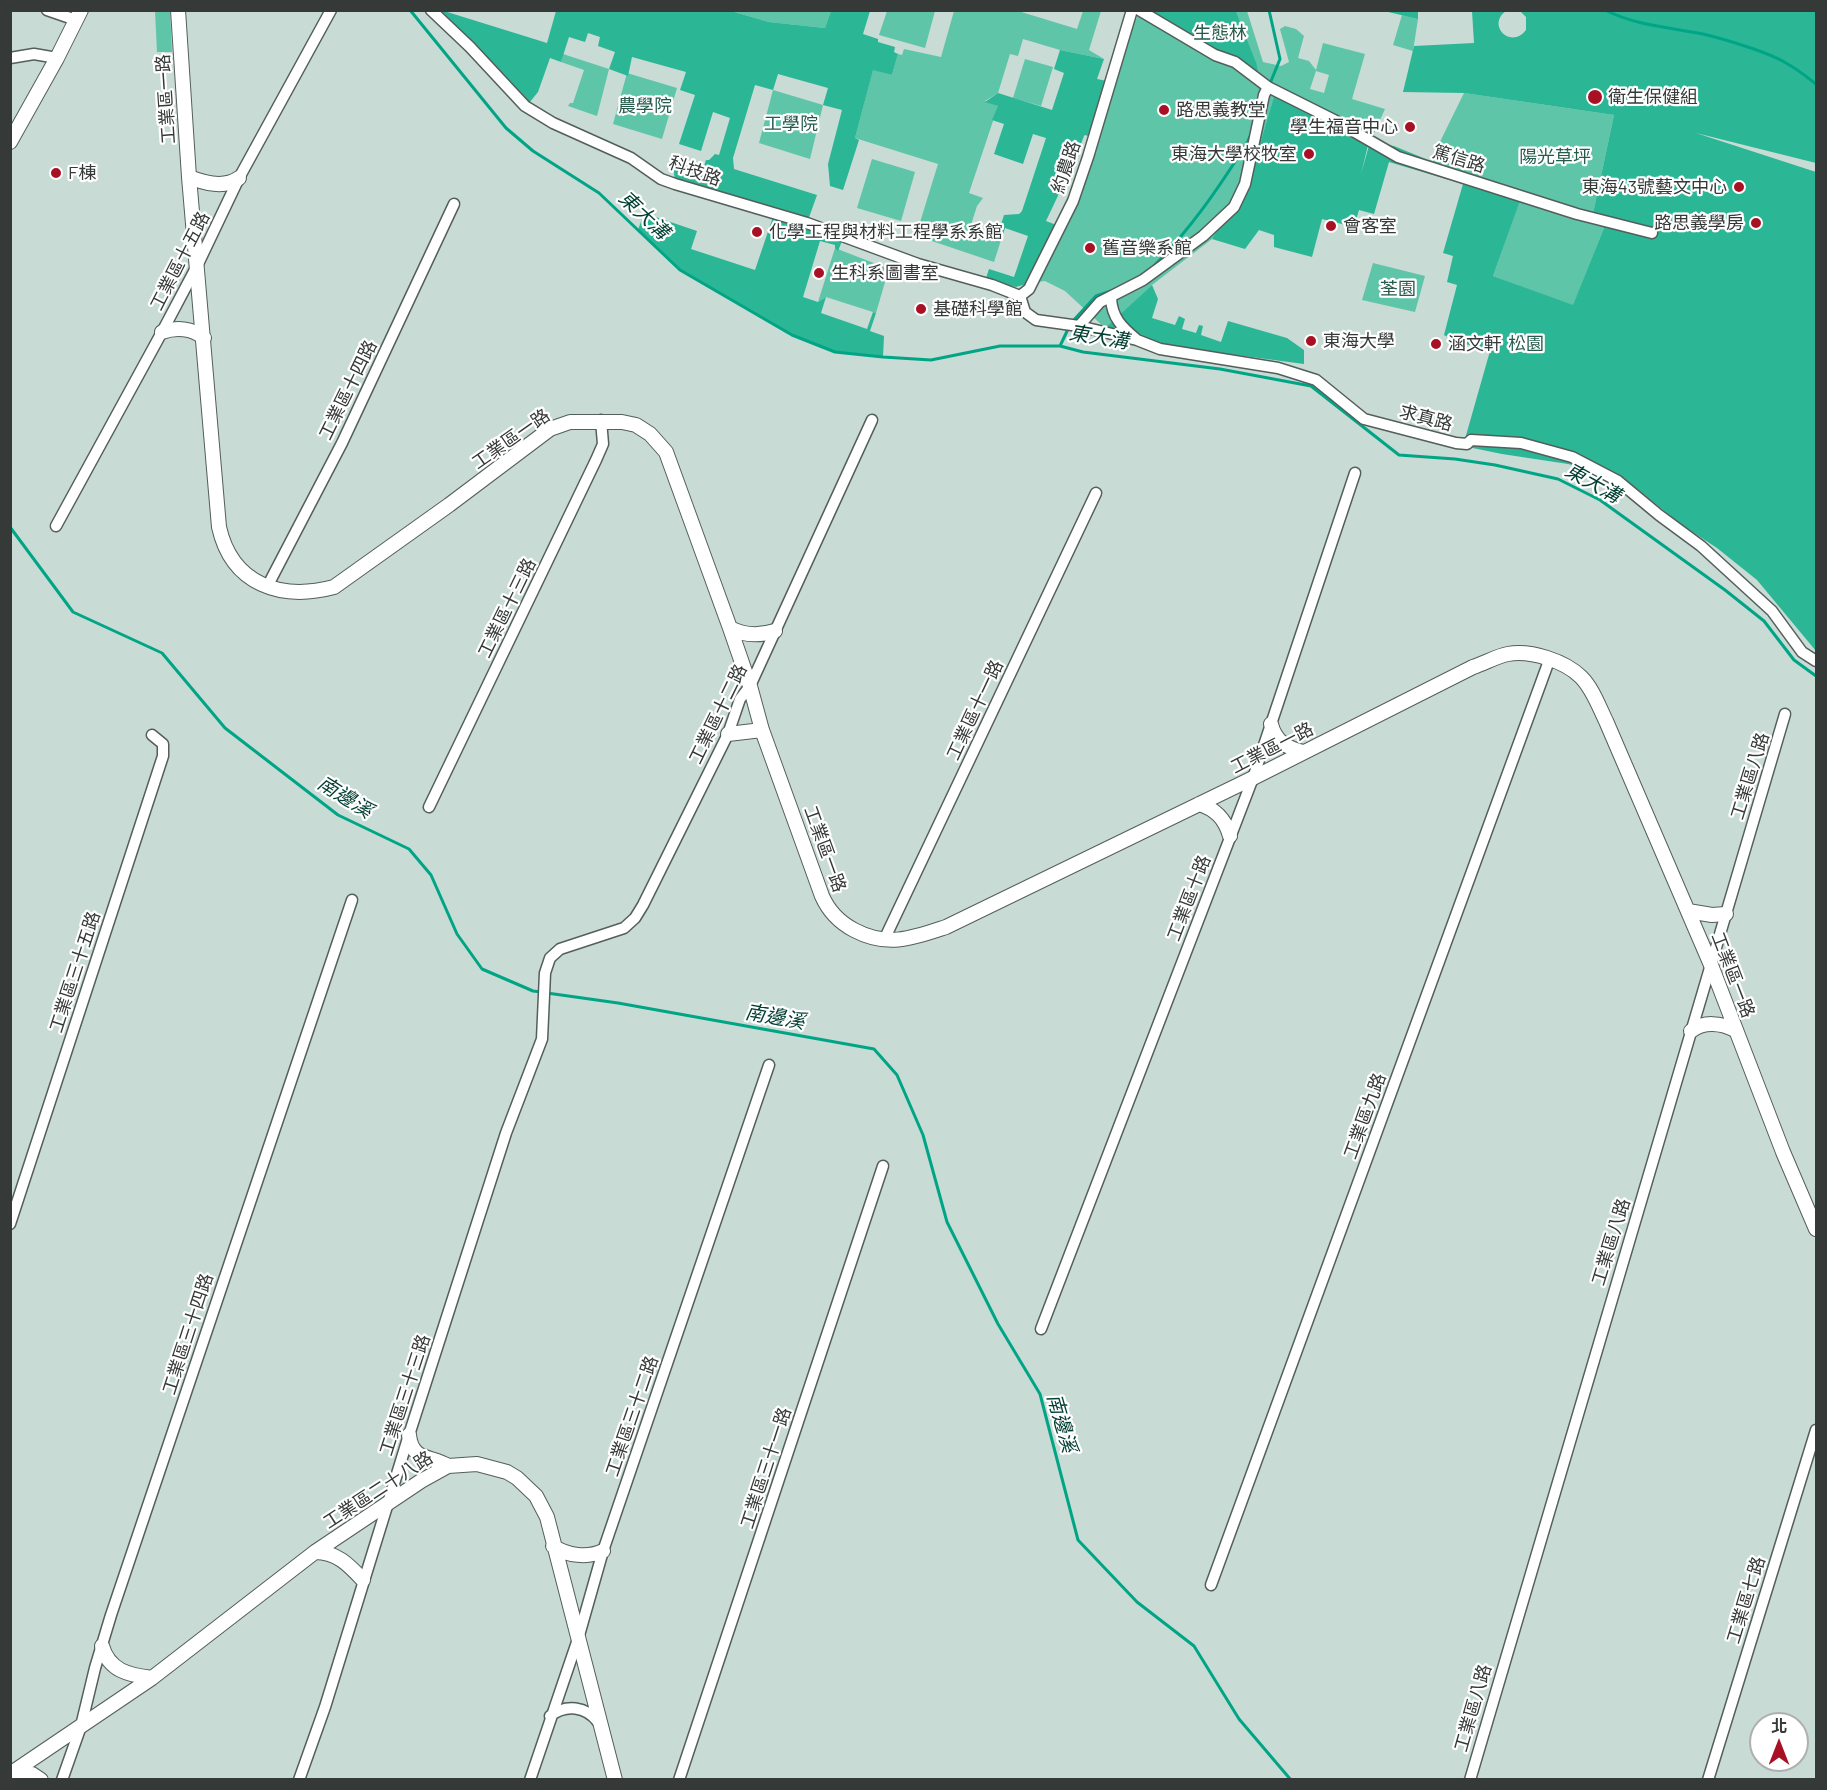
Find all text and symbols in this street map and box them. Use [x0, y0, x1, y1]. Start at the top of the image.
park label: 生態林 [1193, 22, 1247, 44]
street label: 工業區一路 [152, 53, 180, 145]
place label: 衛生保健組 [1608, 86, 1698, 108]
marker: 衛生保健組 [1586, 88, 1604, 106]
park label: 農學院 [618, 95, 672, 117]
place label: 路思義教堂 [1176, 99, 1266, 121]
marker: 路思義教堂 [1157, 103, 1171, 117]
park label: 工學院 [764, 113, 818, 135]
place label: 學生福音中心 [1290, 116, 1398, 138]
marker: 學生福音中心 [1403, 120, 1417, 134]
street label: 約農路 [1047, 138, 1085, 196]
street label: 篤信路 [1430, 141, 1488, 177]
place label: 東海大學校牧室 [1171, 143, 1297, 165]
park label: 陽光草坪 [1519, 146, 1591, 168]
marker: 東海大學校牧室 [1302, 147, 1316, 161]
street label: 科技路 [666, 152, 724, 190]
place label: F棟 [68, 162, 96, 184]
marker: F棟 [49, 166, 63, 180]
place label: 東海43號藝文中心 [1582, 176, 1727, 198]
marker: 東海43號藝文中心 [1732, 180, 1746, 194]
water label: 東大溝 [614, 186, 674, 244]
street label: 工業區十五路 [146, 208, 214, 314]
place label: 路思義學房 [1654, 212, 1744, 234]
place label: 會客室 [1343, 215, 1397, 237]
marker: 路思義學房 [1749, 216, 1763, 230]
marker: 會客室 [1324, 219, 1338, 233]
place label: 化學工程與材料工程學系系館 [769, 221, 1003, 243]
marker: 化學工程與材料工程學系系館 [750, 225, 764, 239]
place label: 舊音樂系館 [1102, 237, 1192, 259]
marker: 舊音樂系館 [1083, 241, 1097, 255]
place label: 生科系圖書室 [831, 262, 939, 284]
marker: 生科系圖書室 [812, 266, 826, 280]
park label: 荃園 [1380, 278, 1416, 300]
place label: 基礎科學館 [933, 298, 1023, 320]
marker: 基礎科學館 [914, 302, 928, 316]
water label: 東大溝 [1067, 320, 1131, 354]
place label: 東海大學 [1323, 330, 1395, 352]
place label: 涵文軒 [1448, 333, 1502, 355]
park label: 松園 [1508, 333, 1544, 355]
marker: 東海大學 [1304, 334, 1318, 348]
street label: 工業區十四路 [315, 337, 381, 443]
marker: 涵文軒 [1429, 337, 1443, 351]
street label: 求真路 [1397, 401, 1455, 435]
street label: 工業區一路 [468, 404, 554, 474]
water label: 東大溝 [1561, 458, 1625, 508]
street label: 工業區十三路 [474, 555, 540, 661]
street label: 工業區十一路 [942, 656, 1008, 764]
street label: 工業區十二路 [685, 661, 751, 767]
street label: 工業區一路 [1227, 718, 1317, 778]
street label: 工業區八路 [1727, 730, 1773, 822]
water label: 南邊溪 [313, 771, 377, 823]
street label: 工業區一路 [799, 803, 851, 895]
street label: 工業區十路 [1163, 852, 1215, 944]
street label: 工業區三十五路 [45, 909, 105, 1035]
street label: 工業區一路 [1707, 929, 1759, 1021]
water label: 南邊溪 [743, 1000, 807, 1034]
street label: 工業區九路 [1339, 1070, 1391, 1162]
street label: 工業區八路 [1588, 1196, 1634, 1288]
street label: 工業區三十四路 [158, 1271, 218, 1397]
street label: 工業區三十三路 [375, 1332, 435, 1458]
street label: 工業區三十二路 [601, 1353, 663, 1479]
water label: 南邊溪 [1042, 1391, 1082, 1455]
street label: 工業區三十一路 [736, 1405, 796, 1531]
street label: 工業區二十八路 [319, 1447, 437, 1533]
street label: 工業區七路 [1723, 1554, 1769, 1646]
street label: 工業區八路 [1450, 1662, 1496, 1754]
north arrow [1749, 1712, 1809, 1772]
text: 北 [1771, 1716, 1787, 1735]

